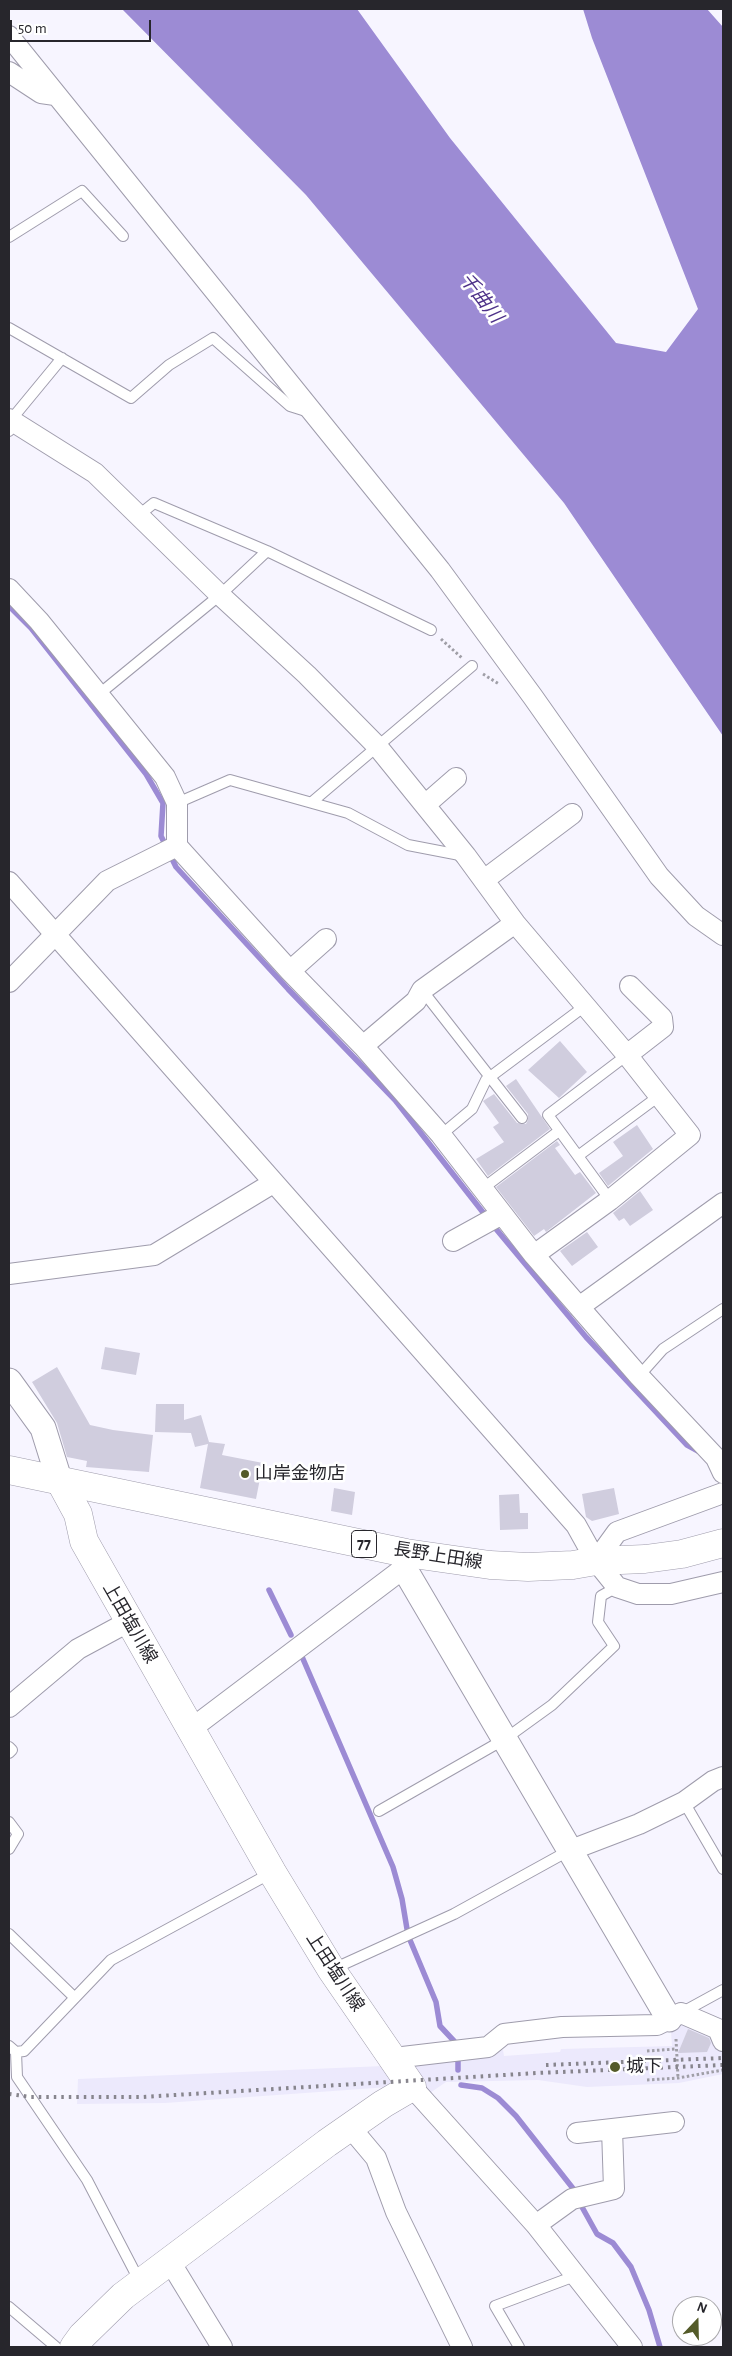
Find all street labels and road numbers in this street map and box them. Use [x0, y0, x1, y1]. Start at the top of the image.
road number: 77 [352, 1530, 376, 1558]
street label: 長野上田線 [392, 1538, 484, 1574]
street label: 上田塩川線 [98, 1579, 162, 1667]
street label: 上田塩川線 [301, 1928, 369, 2016]

